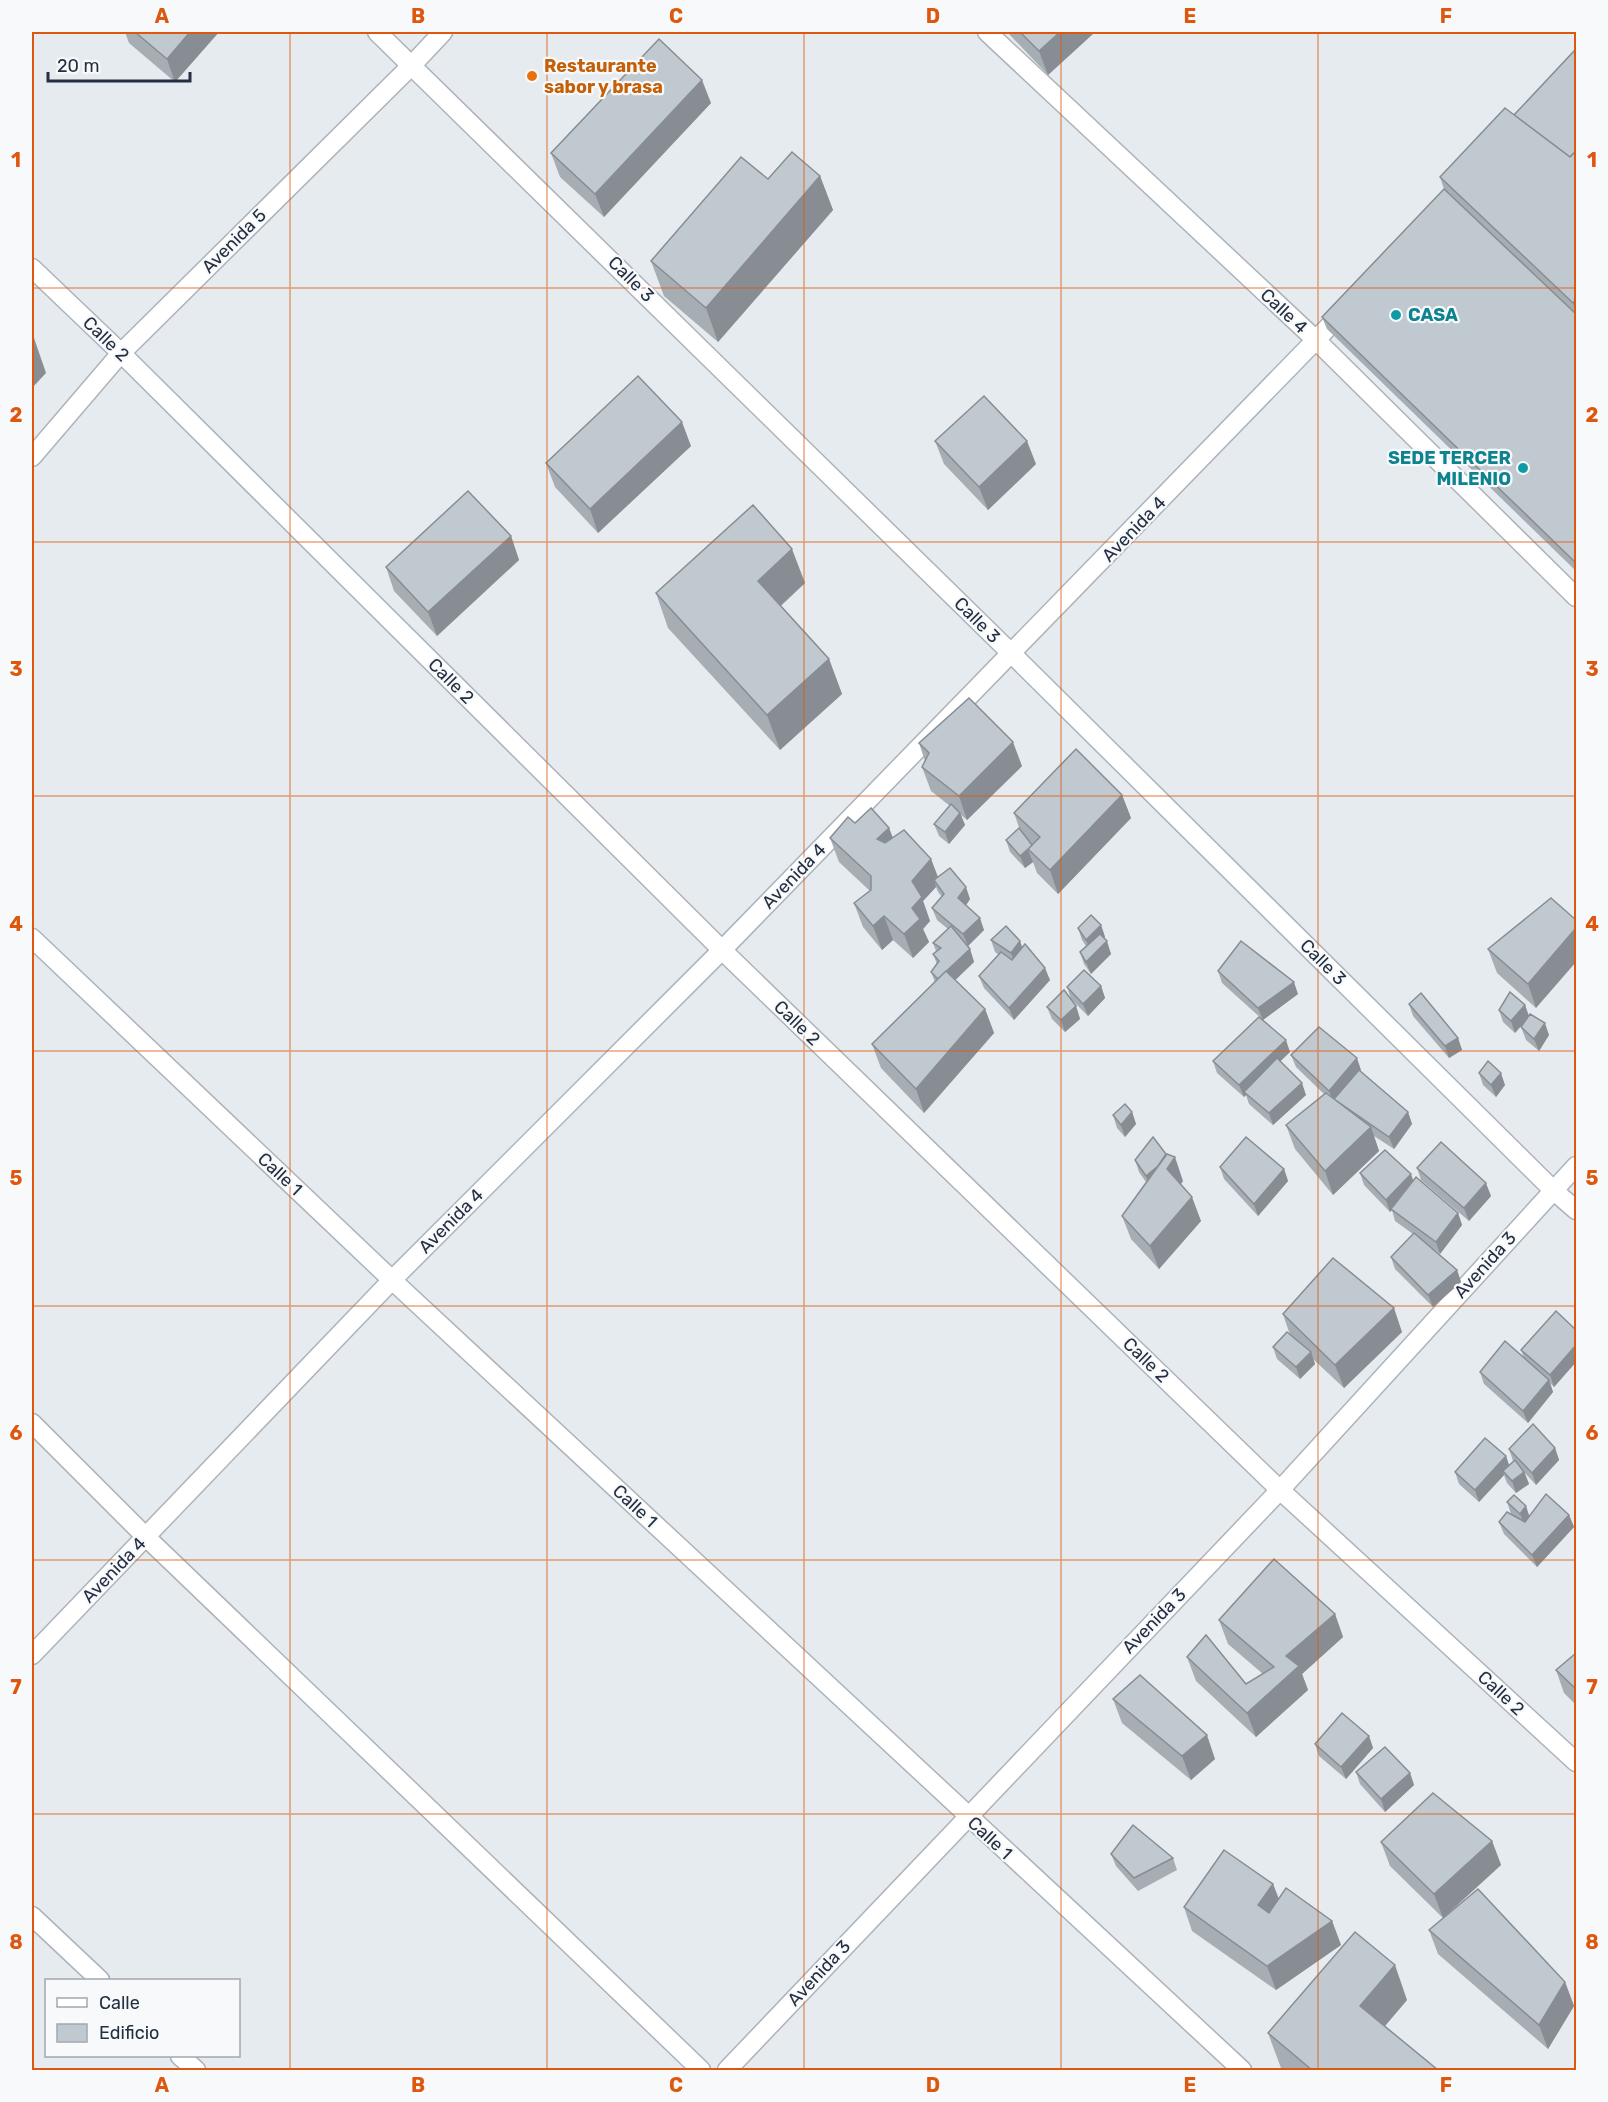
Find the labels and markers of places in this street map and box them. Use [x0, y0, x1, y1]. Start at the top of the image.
place label: Restaurante sabor y brasa [544, 55, 663, 98]
marker: Restaurante sabor y brasa [525, 69, 539, 83]
place label: CASA [1408, 304, 1458, 326]
marker: CASA [1389, 308, 1403, 322]
place label: SEDE TERCER MILENIO [1388, 447, 1511, 490]
marker: SEDE TERCER MILENIO [1516, 461, 1530, 475]

